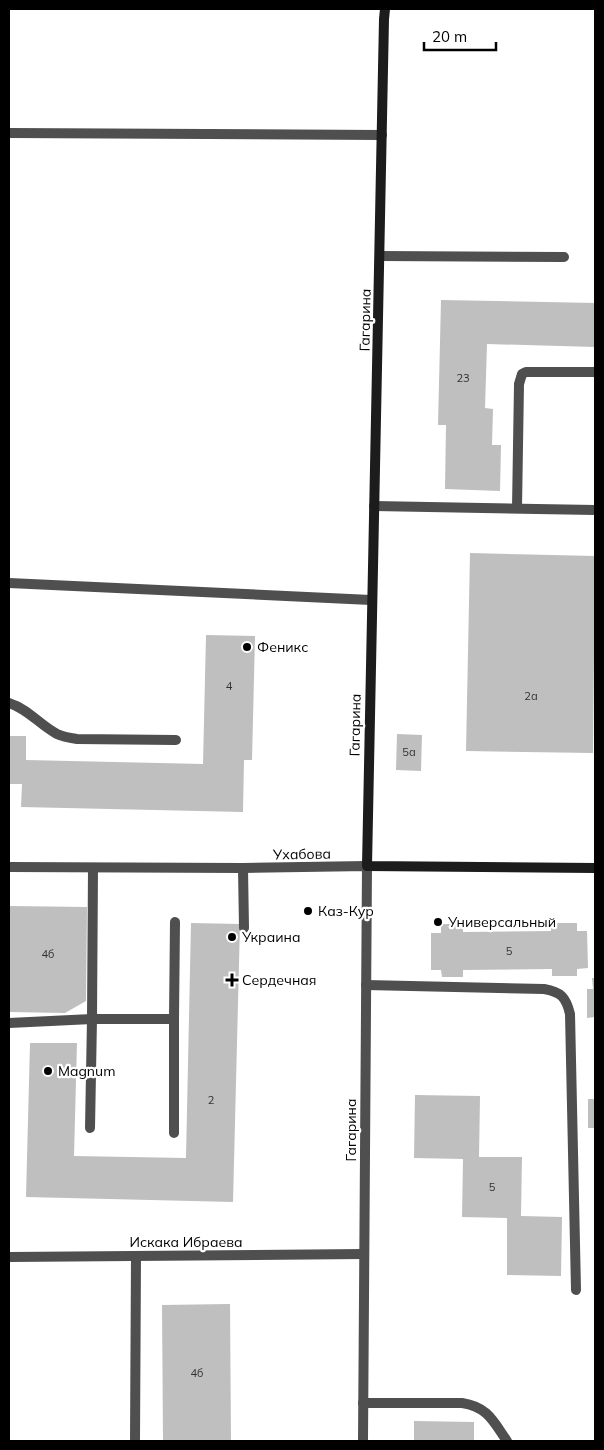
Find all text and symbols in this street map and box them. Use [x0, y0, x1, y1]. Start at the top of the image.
scale bar [424, 20, 496, 52]
text: 20 m [432, 27, 467, 46]
street label: Гагарина [355, 288, 375, 352]
house number: 23 [456, 371, 470, 385]
place label: Феникс [257, 638, 308, 656]
marker: Феникс [241, 641, 253, 653]
house number: 4 [226, 679, 233, 693]
house number: 2а [524, 689, 538, 703]
street label: Гагарина [345, 693, 365, 757]
house number: 5а [402, 745, 416, 759]
street label: Ухабова [272, 844, 331, 864]
place label: Каз-Кур [318, 902, 374, 920]
marker: Каз-Кур [302, 905, 314, 917]
place label: Универсальный [447, 913, 556, 931]
marker: Универсальный [432, 916, 444, 928]
place label: Украина [241, 928, 300, 946]
marker: Украина [226, 931, 238, 943]
house number: 5 [506, 944, 513, 958]
house number: 4б [41, 947, 55, 961]
place label: Сердечная [242, 971, 316, 989]
marker: Сердечная [226, 974, 238, 986]
place label: Magnum [58, 1062, 115, 1080]
marker: Magnum [42, 1065, 54, 1077]
house number: 2 [208, 1093, 215, 1107]
street label: Гагарина [342, 1099, 360, 1161]
house number: 5 [489, 1180, 496, 1194]
street label: Искака Ибраева [129, 1233, 243, 1251]
house number: 4б [190, 1366, 204, 1380]

